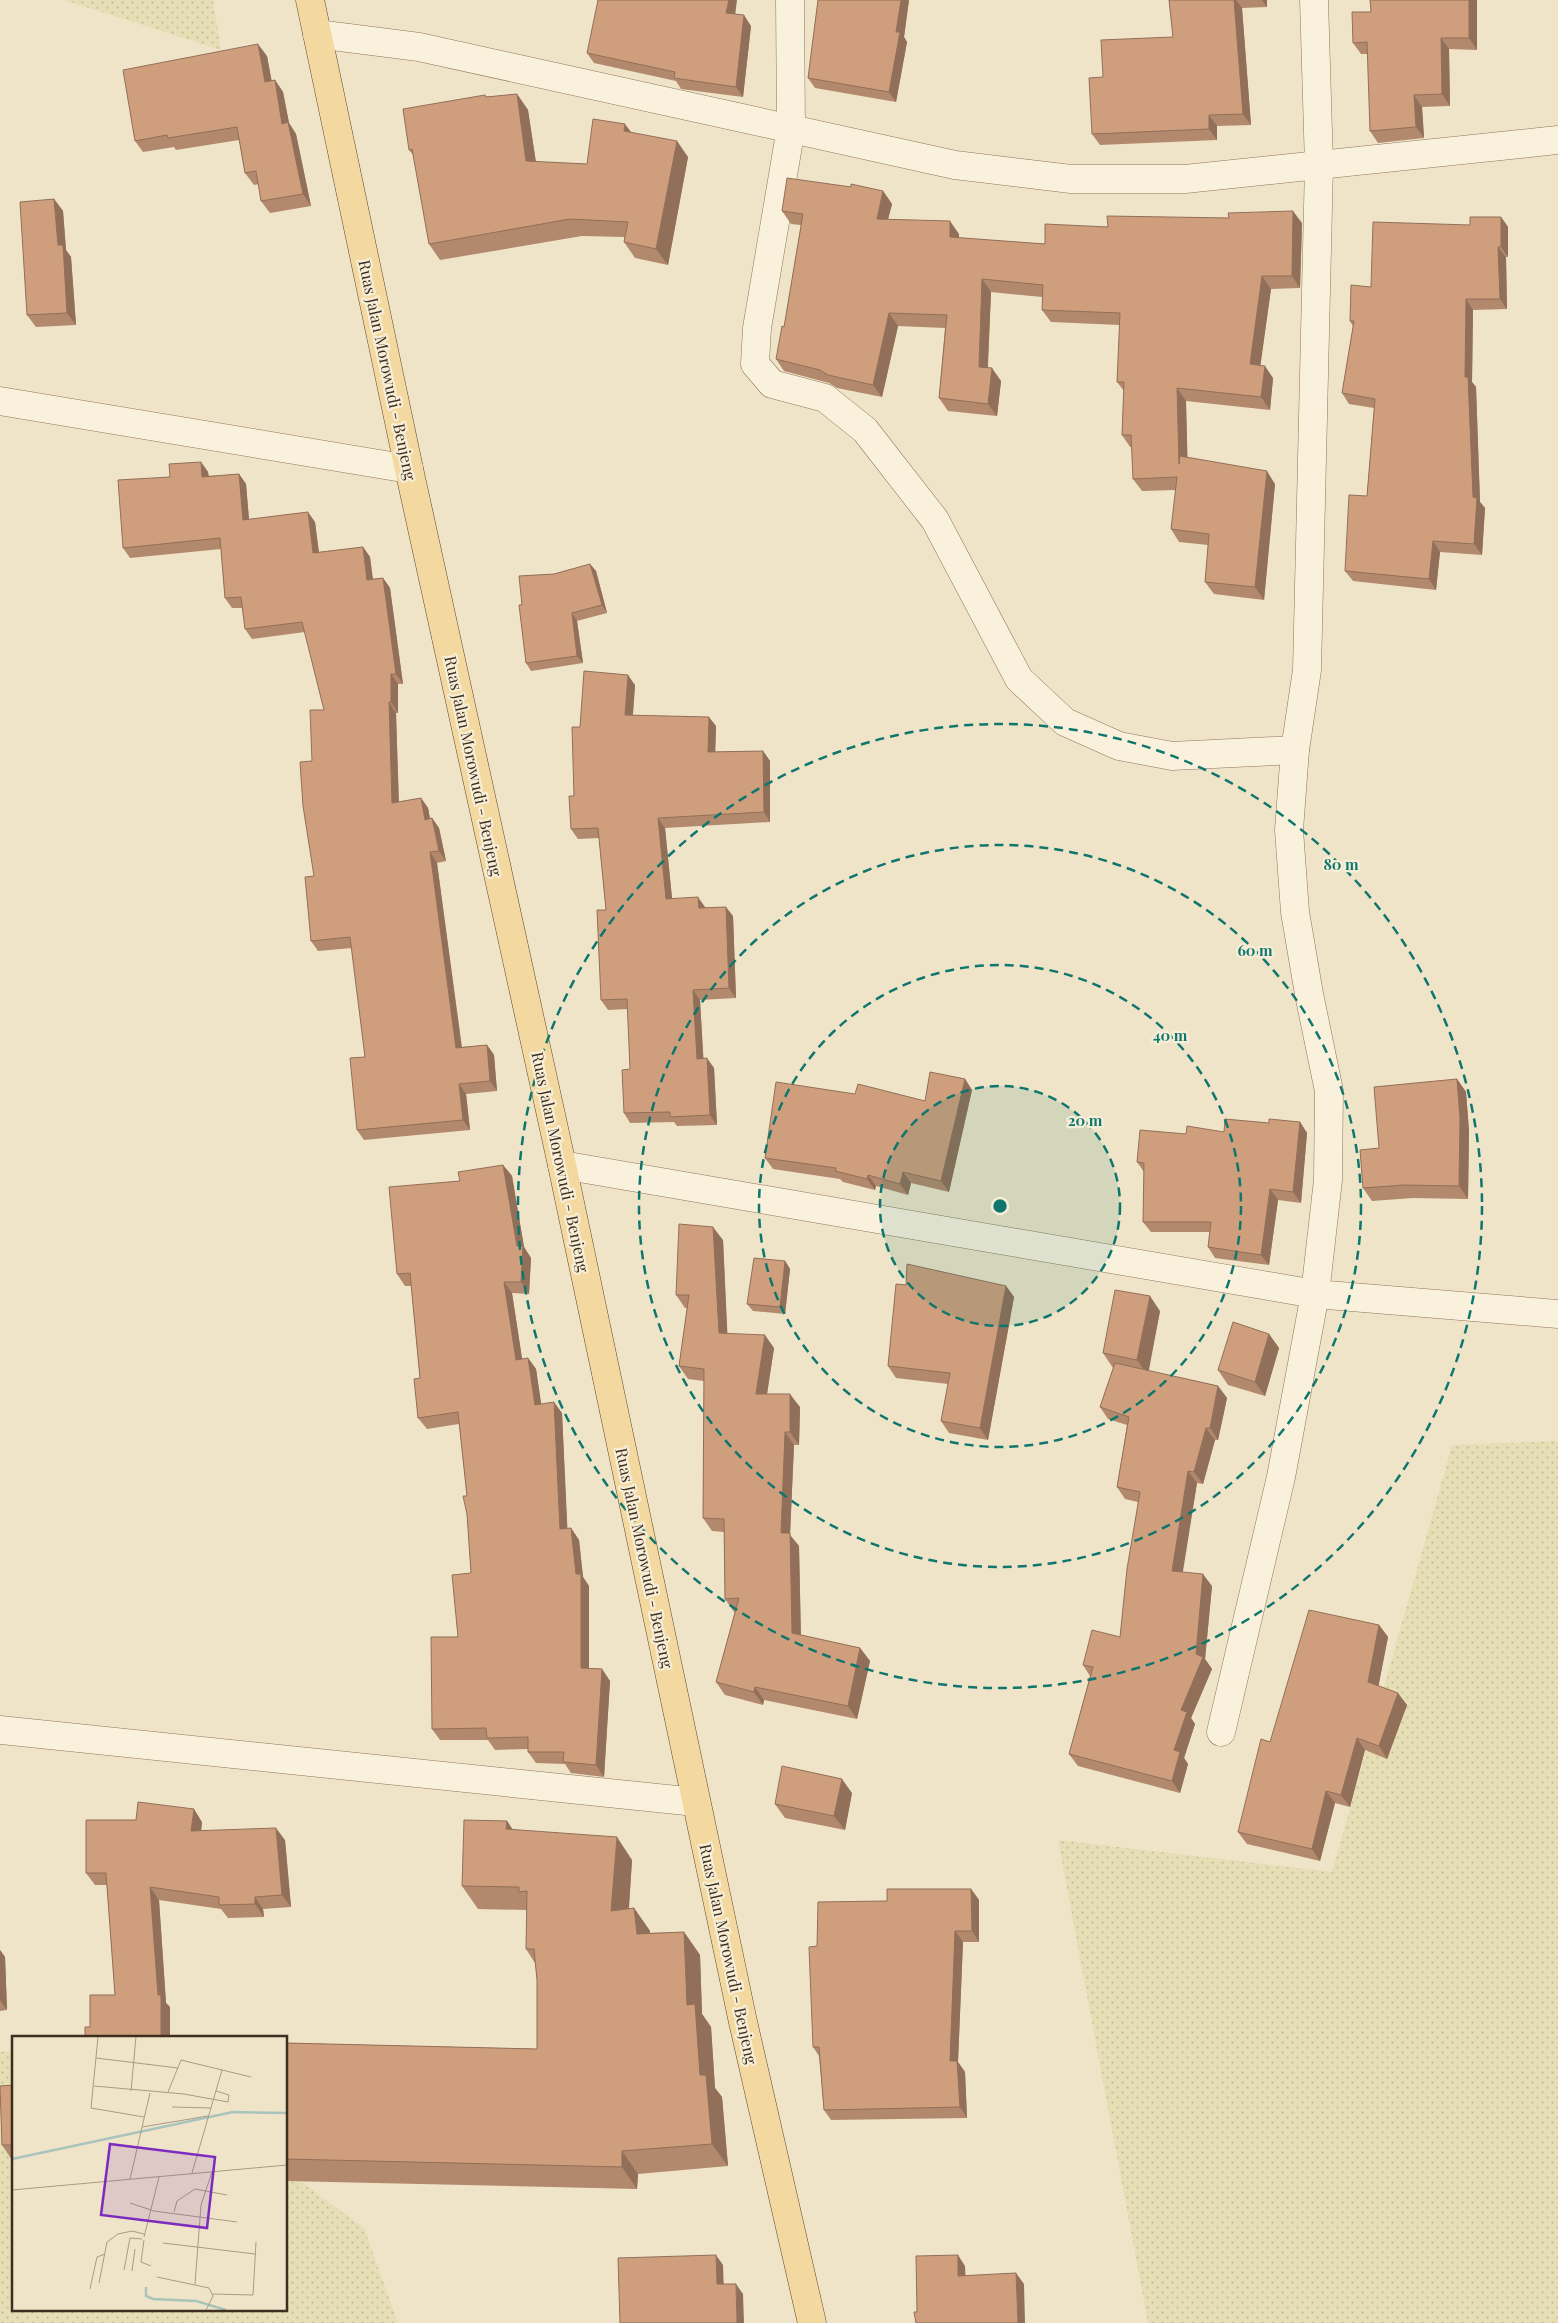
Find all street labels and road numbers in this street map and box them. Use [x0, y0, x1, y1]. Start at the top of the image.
street label: Ruas Jalan Morowudi - Benjeng [354, 258, 422, 483]
street label: Ruas Jalan Morowudi - Benjeng [440, 654, 508, 879]
street label: Ruas Jalan Morowudi - Benjeng [527, 1050, 595, 1275]
street label: Ruas Jalan Morowudi - Benjeng [611, 1446, 679, 1671]
street label: Ruas Jalan Morowudi - Benjeng [695, 1842, 763, 2067]

